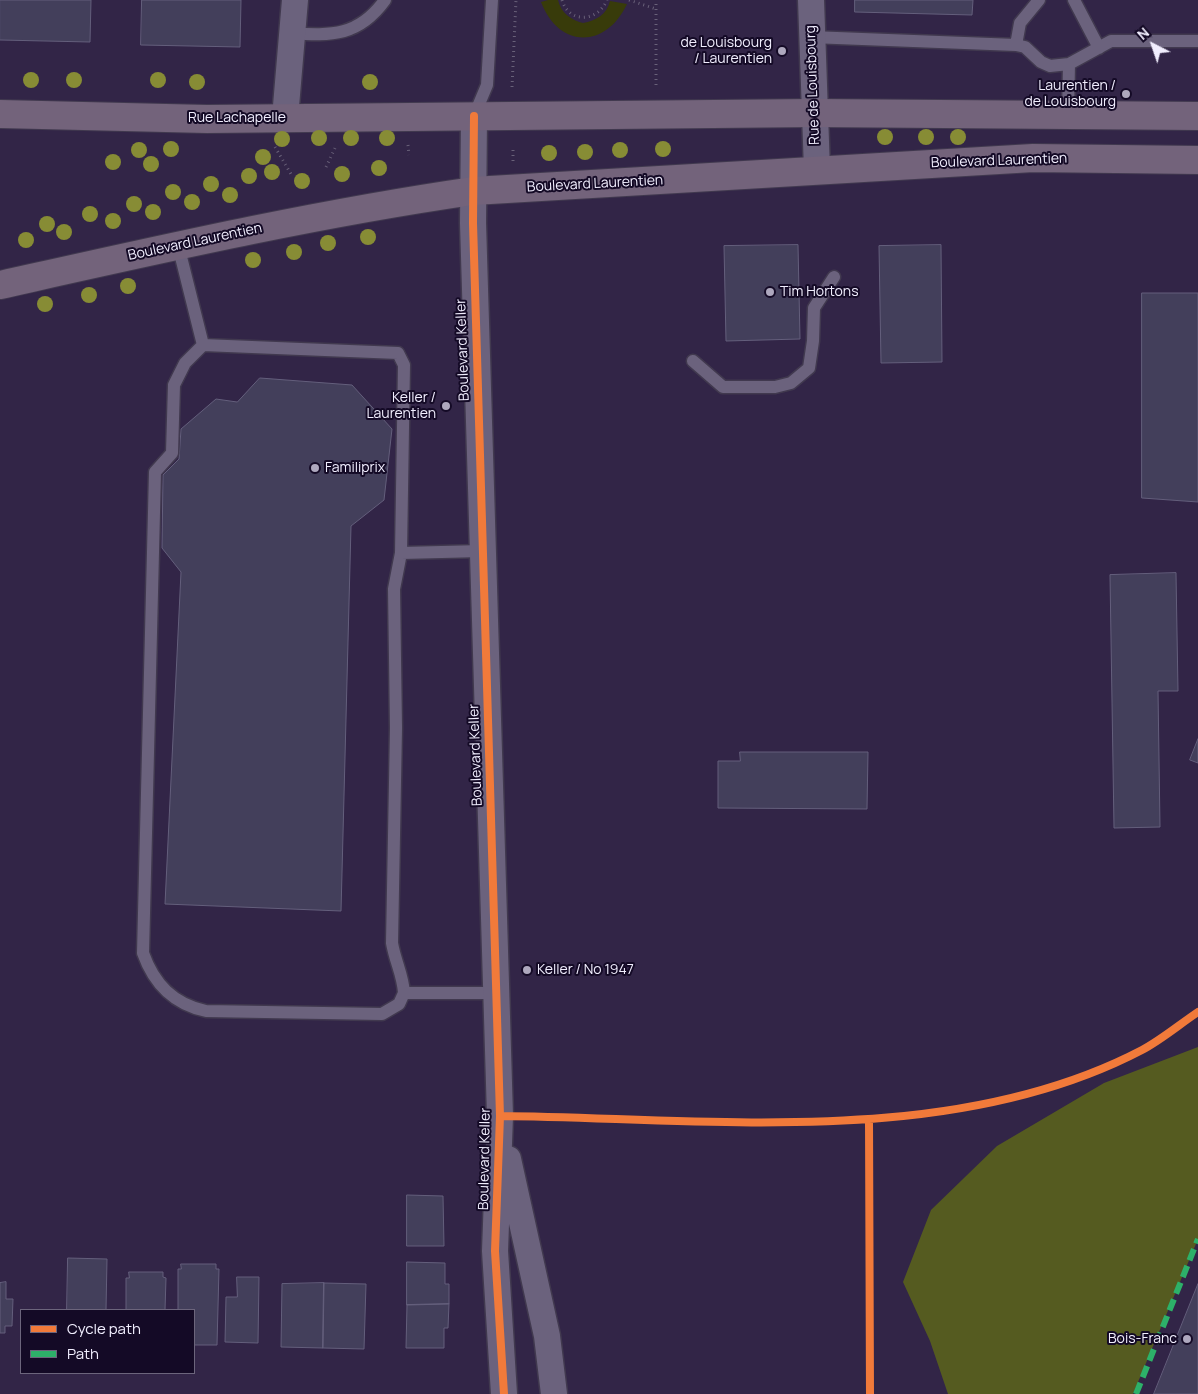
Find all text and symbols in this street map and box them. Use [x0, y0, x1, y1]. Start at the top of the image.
north arrow [1128, 20, 1178, 70]
text: N [1133, 23, 1153, 44]
street label: Rue de Louisbourg [803, 25, 823, 145]
place label: de Louisbourg / Laurentien [680, 35, 772, 68]
marker: de Louisbourg / Laurentien [776, 45, 788, 57]
place label: Laurentien / de Louisbourg [1024, 78, 1116, 110]
marker: Laurentien / de Louisbourg [1120, 88, 1132, 100]
street label: Rue Lachapelle [188, 110, 286, 126]
street label: Boulevard Laurentien [931, 150, 1067, 172]
street label: Boulevard Laurentien [526, 172, 664, 196]
street label: Boulevard Laurentien [127, 220, 263, 264]
place label: Tim Hortons [780, 284, 858, 300]
marker: Tim Hortons [764, 286, 776, 298]
street label: Boulevard Keller [453, 298, 473, 402]
place label: Keller / Laurentien [366, 390, 436, 422]
marker: Keller / Laurentien [440, 400, 452, 412]
place label: Familiprix [325, 460, 385, 476]
marker: Familiprix [309, 462, 321, 474]
street label: Boulevard Keller [466, 703, 486, 807]
place label: Keller / No 1947 [537, 962, 634, 978]
marker: Keller / No 1947 [521, 964, 533, 976]
street label: Boulevard Keller [476, 1108, 494, 1210]
legend [20, 1309, 195, 1374]
text: Cycle path [67, 1318, 141, 1339]
place label: Bois-Franc [1108, 1331, 1177, 1347]
marker: Bois-Franc [1181, 1333, 1193, 1345]
text: Path [67, 1343, 99, 1364]

